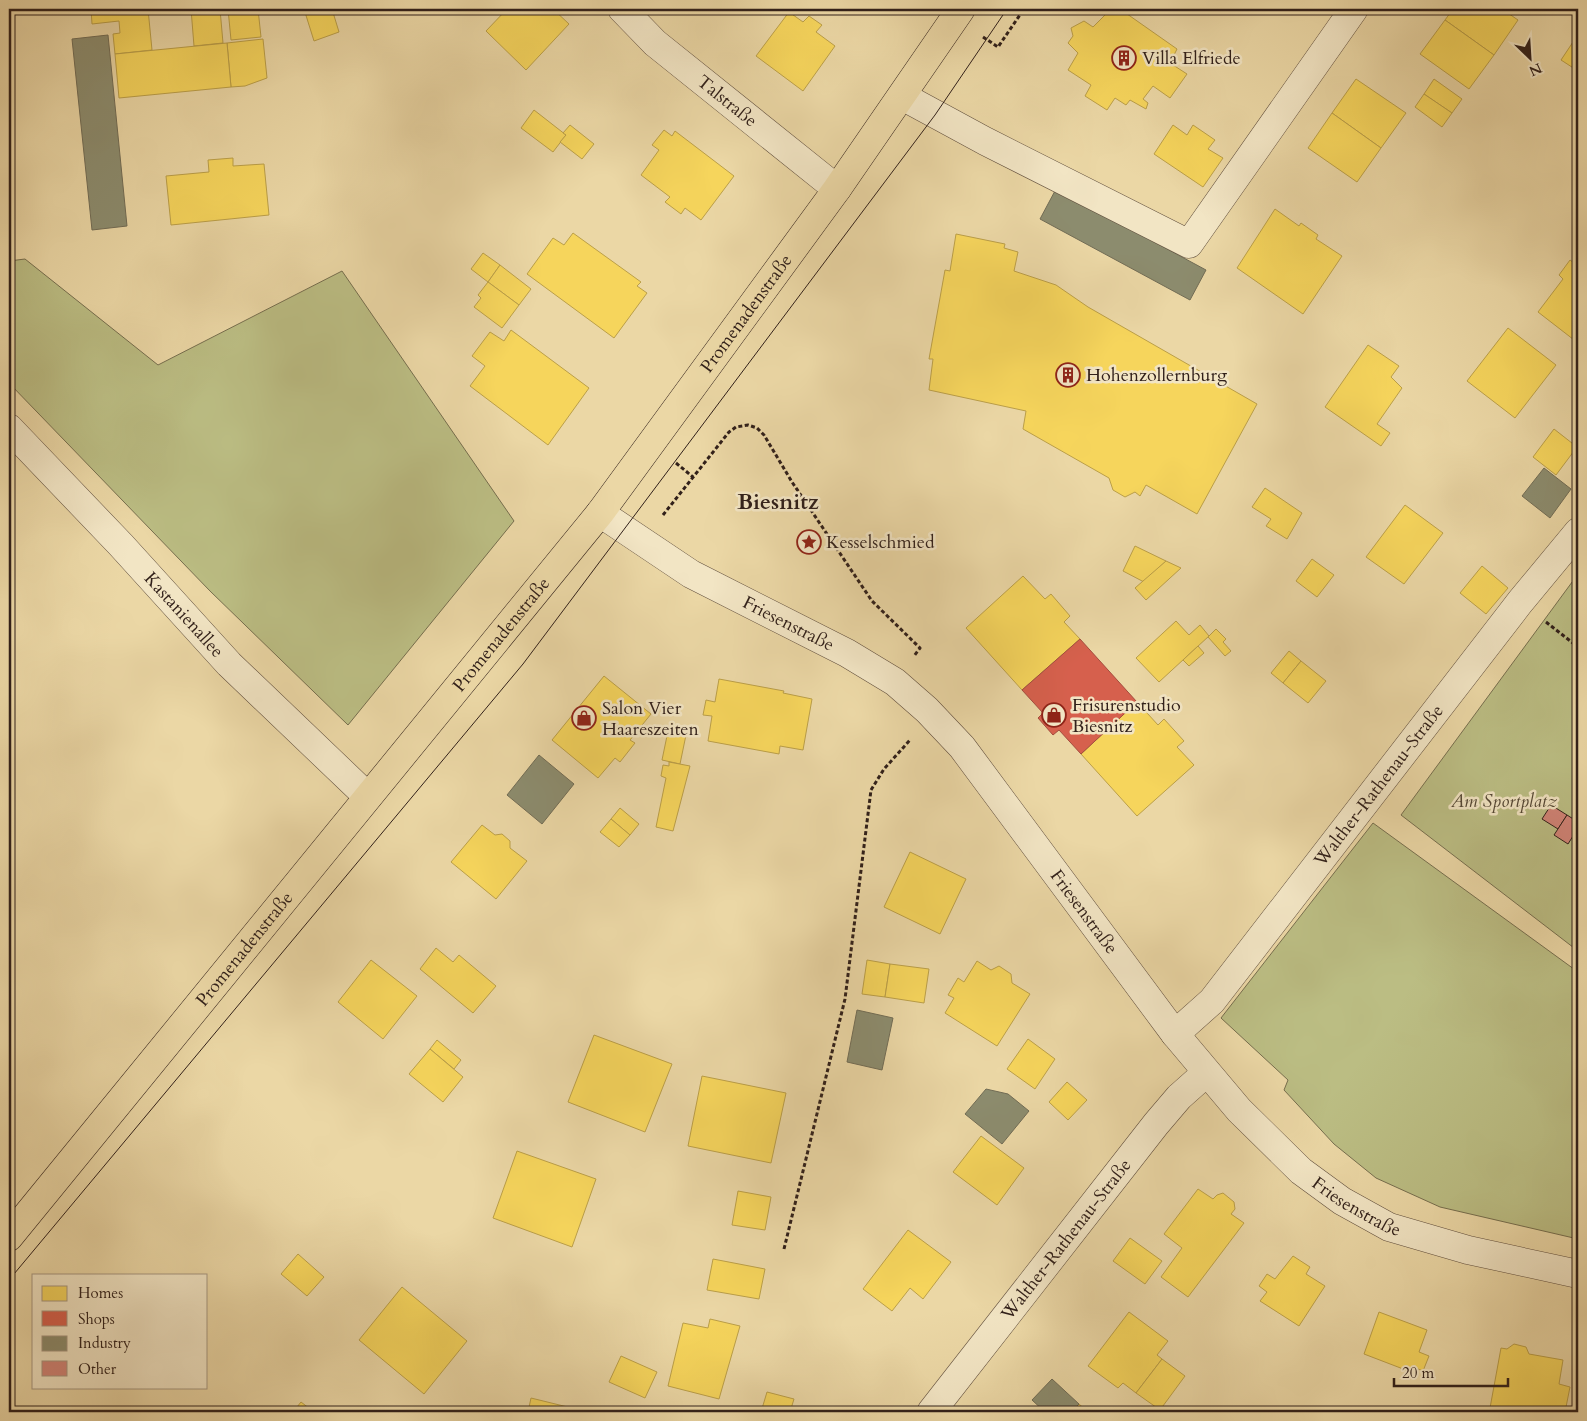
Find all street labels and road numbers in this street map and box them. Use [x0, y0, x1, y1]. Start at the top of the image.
street label: Talstraße [692, 70, 762, 133]
street label: Promenadenstraße [695, 249, 798, 378]
street label: Kastanienallee [138, 567, 229, 663]
street label: Promenadenstraße [447, 572, 556, 697]
street label: Friesenstraße [738, 590, 838, 658]
street label: Walther-Rathenau-Straße [1308, 699, 1449, 873]
street label: Friesenstraße [1044, 865, 1124, 959]
street label: Promenadenstraße [190, 886, 299, 1012]
street label: Walther-Rathenau-Straße [995, 1154, 1137, 1326]
street label: Friesenstraße [1307, 1171, 1403, 1243]

